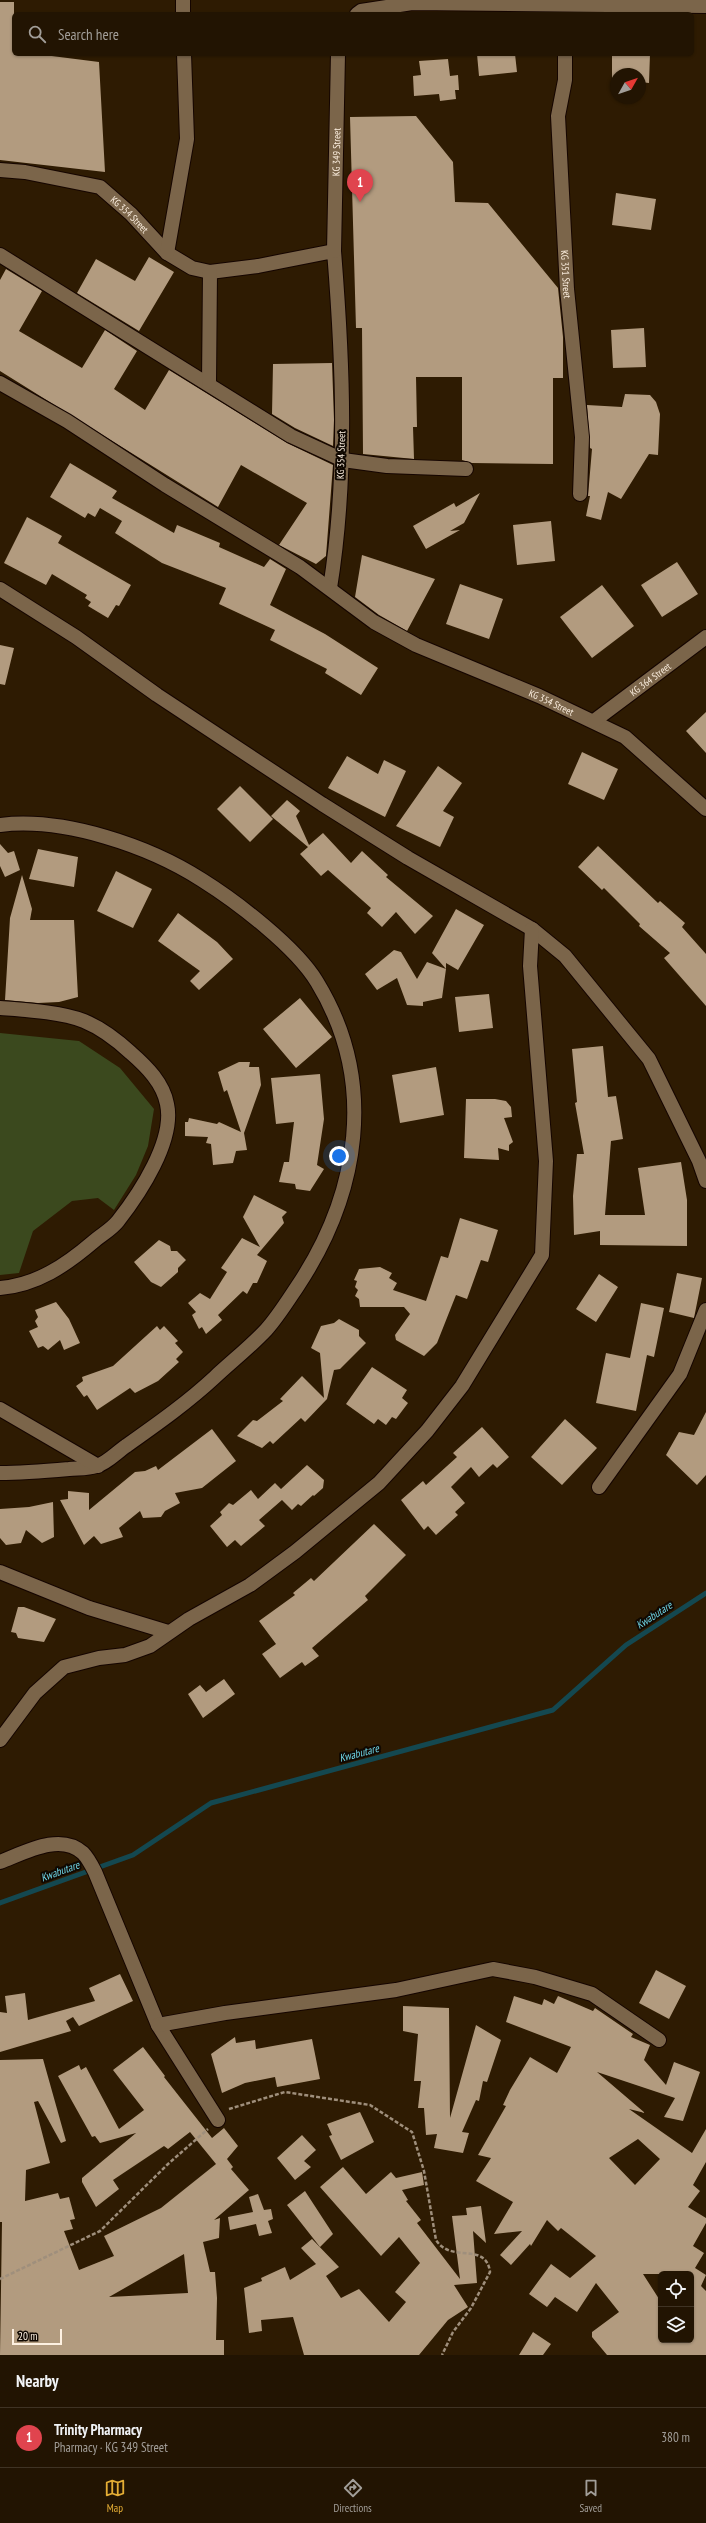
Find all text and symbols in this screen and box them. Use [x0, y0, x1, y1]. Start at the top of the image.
search box [12, 12, 694, 56]
icon: search [26, 23, 48, 45]
text: Search here [58, 25, 119, 44]
north arrow [610, 68, 646, 104]
street label: KG 349 Street [329, 128, 343, 176]
pin: 1 [347, 169, 373, 202]
street label: KG 354 Street [108, 193, 152, 236]
street label: KG 351 Street [558, 250, 574, 299]
street label: KG 354 Street [334, 430, 348, 479]
street label: KG 364 Street [627, 659, 673, 699]
street label: KG 354 Street [527, 686, 576, 718]
your location [329, 1146, 349, 1166]
water label: Kwabutare [633, 1597, 676, 1632]
water label: Kwabutare [338, 1741, 382, 1765]
water label: Kwabutare [39, 1857, 83, 1884]
map controls [658, 2271, 694, 2343]
button: locate [658, 2271, 694, 2307]
button: layers [658, 2307, 694, 2343]
scale bar [12, 2327, 62, 2346]
text: 20 m [18, 2329, 37, 2343]
text: Nearby [16, 2370, 59, 2392]
text: Trinity Pharmacy [54, 2420, 142, 2439]
text: 1 [26, 2429, 32, 2446]
text: 380 m [661, 2429, 690, 2446]
text: Pharmacy · KG 349 Street [54, 2439, 168, 2456]
tab: Map [104, 2477, 126, 2515]
tab: Directions [334, 2477, 372, 2515]
tab: Saved [579, 2477, 602, 2515]

